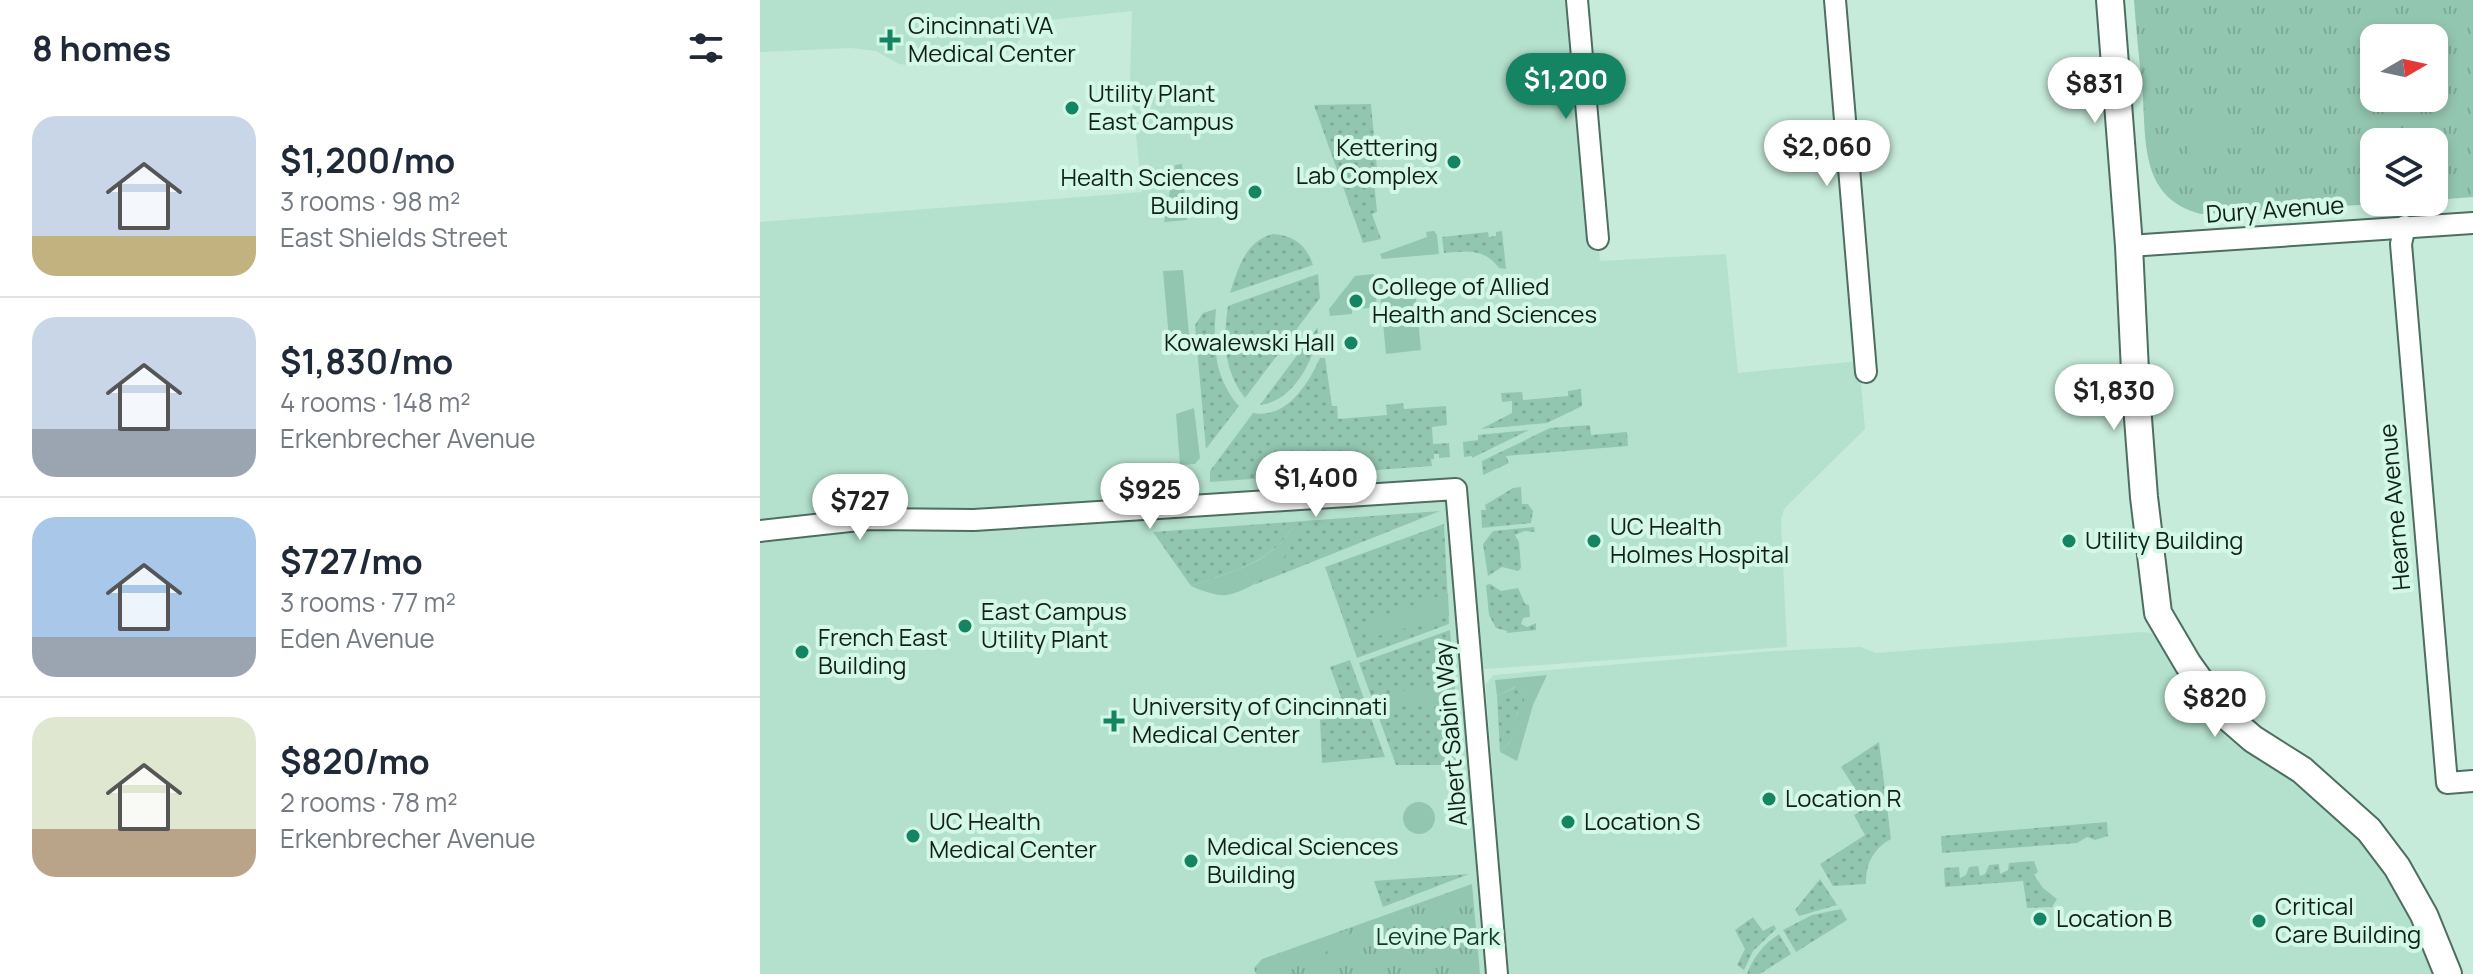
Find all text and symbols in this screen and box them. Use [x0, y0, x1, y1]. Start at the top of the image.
place label: Cincinnati VA Medical Center [908, 8, 1076, 69]
north arrow [2360, 24, 2448, 112]
map controls [2360, 24, 2448, 216]
text: 8 homes [32, 25, 171, 71]
icon: filters [684, 26, 728, 70]
marker: Cincinnati VA Medical Center [879, 29, 901, 51]
pin: $1,200 [1501, 53, 1631, 121]
pin: $831 [2048, 57, 2142, 125]
text: $1,200 [1524, 61, 1608, 97]
text: $831 [2066, 65, 2124, 101]
place label: Utility Plant East Campus [1088, 76, 1234, 137]
marker: Utility Plant East Campus [1063, 99, 1081, 117]
pin: $2,060 [1762, 120, 1892, 188]
text: $2,060 [1782, 128, 1872, 164]
button: layers [2360, 128, 2448, 216]
place label: Kettering Lab Complex [1296, 130, 1438, 191]
text: $1,200/mo [280, 137, 455, 183]
icon: home [96, 148, 192, 244]
marker: Kettering Lab Complex [1445, 153, 1463, 171]
place label: Health Sciences Building [1060, 160, 1239, 221]
text: 3 rooms · 98 m² [280, 183, 460, 219]
marker: Health Sciences Building [1246, 183, 1264, 201]
street label: Dury Avenue [2205, 187, 2345, 230]
text: East Shields Street [280, 219, 508, 255]
place label: College of Allied Health and Sciences [1372, 269, 1597, 330]
marker: College of Allied Health and Sciences [1347, 292, 1365, 310]
place label: Kowalewski Hall [1164, 325, 1335, 358]
marker: Kowalewski Hall [1342, 334, 1360, 352]
text: $1,830/mo [280, 338, 453, 384]
icon: home [96, 349, 192, 445]
pin: $1,830 [2049, 364, 2179, 432]
text: $1,830 [2073, 372, 2155, 408]
text: 4 rooms · 148 m² [280, 384, 471, 420]
text: Erkenbrecher Avenue [280, 420, 535, 456]
street label: Hearne Avenue [2370, 422, 2417, 592]
pin: $1,400 [1251, 451, 1381, 519]
text: $1,400 [1274, 459, 1358, 495]
pin: $925 [1103, 463, 1197, 531]
text: $925 [1118, 471, 1182, 507]
pin: $727 [813, 474, 907, 542]
text: $727 [830, 482, 890, 518]
place label: UC Health Holmes Hospital [1610, 509, 1789, 570]
place label: Utility Building [2085, 523, 2243, 556]
marker: UC Health Holmes Hospital [1585, 532, 1603, 550]
marker: Utility Building [2060, 532, 2078, 550]
text: $727/mo [280, 538, 423, 584]
icon: home [96, 549, 192, 645]
text: 3 rooms · 77 m² [280, 584, 456, 620]
place label: East Campus Utility Plant [981, 594, 1127, 655]
marker: East Campus Utility Plant [956, 617, 974, 635]
text: Eden Avenue [280, 620, 435, 656]
place label: French East Building [818, 620, 948, 681]
street label: Albert Sabin Way [1425, 640, 1474, 828]
marker: French East Building [793, 643, 811, 661]
pin: $820 [2168, 671, 2262, 739]
text: $820 [2183, 679, 2247, 715]
place label: University of Cincinnati Medical Center [1132, 689, 1388, 750]
marker: University of Cincinnati Medical Center [1103, 710, 1125, 732]
text: $820/mo [280, 738, 430, 784]
icon: home [96, 749, 192, 845]
place label: Location R [1785, 781, 1902, 814]
text: 2 rooms · 78 m² [280, 784, 458, 820]
marker: Location R [1760, 790, 1778, 808]
place label: UC Health Medical Center [929, 804, 1097, 865]
place label: Location S [1584, 804, 1700, 837]
marker: Location S [1559, 813, 1577, 831]
text: Erkenbrecher Avenue [280, 820, 535, 856]
marker: UC Health Medical Center [904, 827, 922, 845]
place label: Medical Sciences Building [1207, 829, 1399, 890]
marker: Medical Sciences Building [1182, 852, 1200, 870]
place label: Critical Care Building [2275, 889, 2421, 950]
place label: Location B [2056, 901, 2172, 934]
marker: Location B [2031, 910, 2049, 928]
marker: Critical Care Building [2250, 912, 2268, 930]
park label: Levine Park [1376, 919, 1501, 952]

